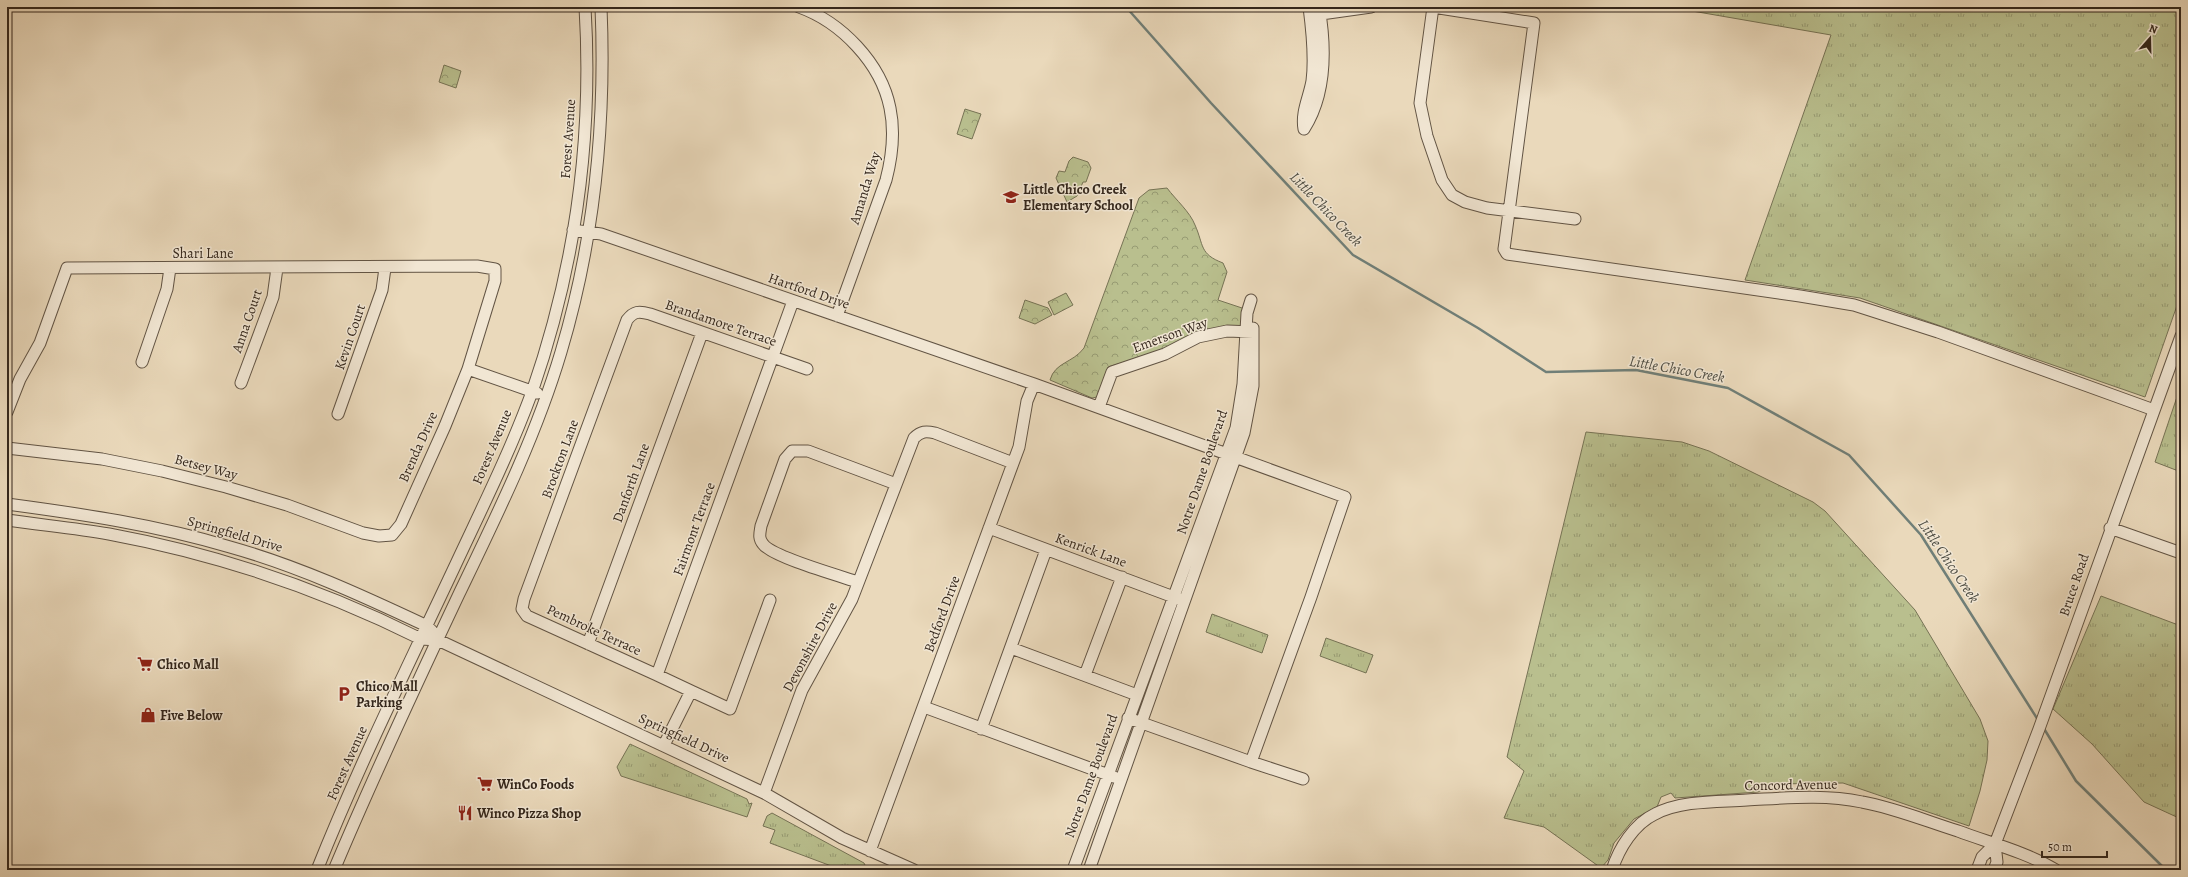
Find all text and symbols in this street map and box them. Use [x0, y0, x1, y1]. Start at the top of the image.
north arrow [2130, 18, 2170, 58]
text: N [2147, 21, 2160, 37]
street label: Forest Avenue [556, 99, 580, 179]
street label: Amanda Way [845, 149, 885, 228]
water label: Little Chico Creek [1285, 167, 1367, 251]
place label: Little Chico Creek Elementary School [1023, 180, 1133, 215]
school or university icon: Little Chico Creek Elementary School [1002, 188, 1020, 206]
street label: Shari Lane [173, 244, 233, 263]
street label: Hartford Drive [766, 268, 852, 314]
street label: Anna Court [227, 287, 267, 356]
street label: Brandamore Terrace [663, 295, 779, 351]
street label: Kevin Court [330, 301, 370, 372]
street label: Emerson Way [1130, 312, 1211, 357]
water label: Little Chico Creek [1628, 351, 1727, 387]
street label: Forest Avenue [468, 407, 516, 487]
street label: Notre Dame Boulevard [1172, 407, 1232, 537]
street label: Brenda Drive [394, 409, 442, 485]
street label: Brockton Lane [537, 417, 583, 501]
street label: Danforth Lane [608, 441, 654, 525]
street label: Betsey Way [172, 449, 240, 485]
street label: Fairmont Terrace [668, 480, 720, 578]
street label: Springfield Drive [185, 511, 285, 557]
water label: Little Chico Creek [1914, 515, 1984, 607]
street label: Kenrick Lane [1053, 528, 1129, 572]
street label: Bruce Road [2054, 551, 2094, 619]
street label: Bedford Drive [919, 573, 965, 655]
street label: Devonshire Drive [778, 599, 842, 695]
street label: Pembroke Terrace [544, 600, 644, 660]
supermarket icon: Chico Mall [136, 655, 154, 673]
place label: Chico Mall [157, 655, 219, 674]
place label: Chico Mall Parking [356, 677, 418, 712]
parking icon: Chico Mall Parking [335, 685, 353, 703]
shop icon: Five Below [139, 706, 157, 724]
place label: Five Below [160, 706, 223, 725]
street label: Springfield Drive [635, 709, 733, 767]
street label: Notre Dame Boulevard [1060, 711, 1122, 841]
street label: Forest Avenue [322, 723, 372, 803]
supermarket icon: WinCo Foods [476, 775, 494, 793]
place label: WinCo Foods [496, 775, 575, 794]
street label: Concord Avenue [1744, 775, 1838, 795]
restaurant icon: Winco Pizza Shop [456, 804, 474, 822]
place label: Winco Pizza Shop [476, 804, 582, 823]
scale bar [2042, 833, 2107, 859]
text: 50 m [2048, 839, 2072, 855]

